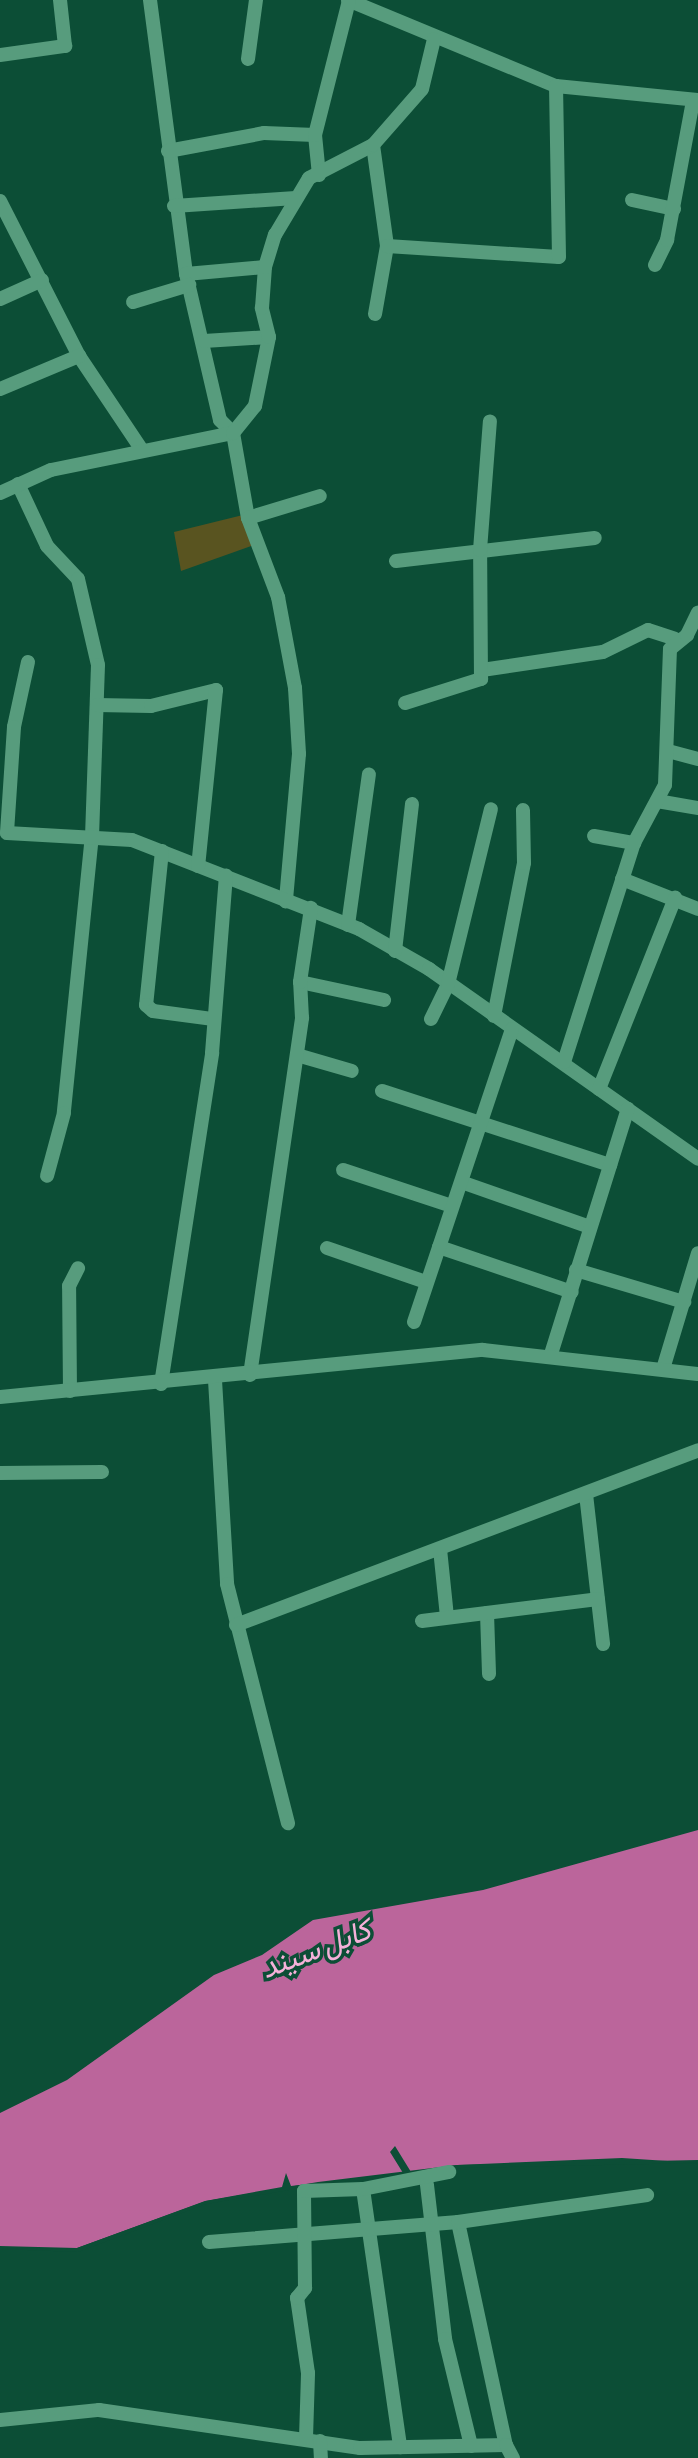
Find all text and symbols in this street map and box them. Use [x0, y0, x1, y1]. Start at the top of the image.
water label: کابل سيند [256, 1913, 376, 1987]

